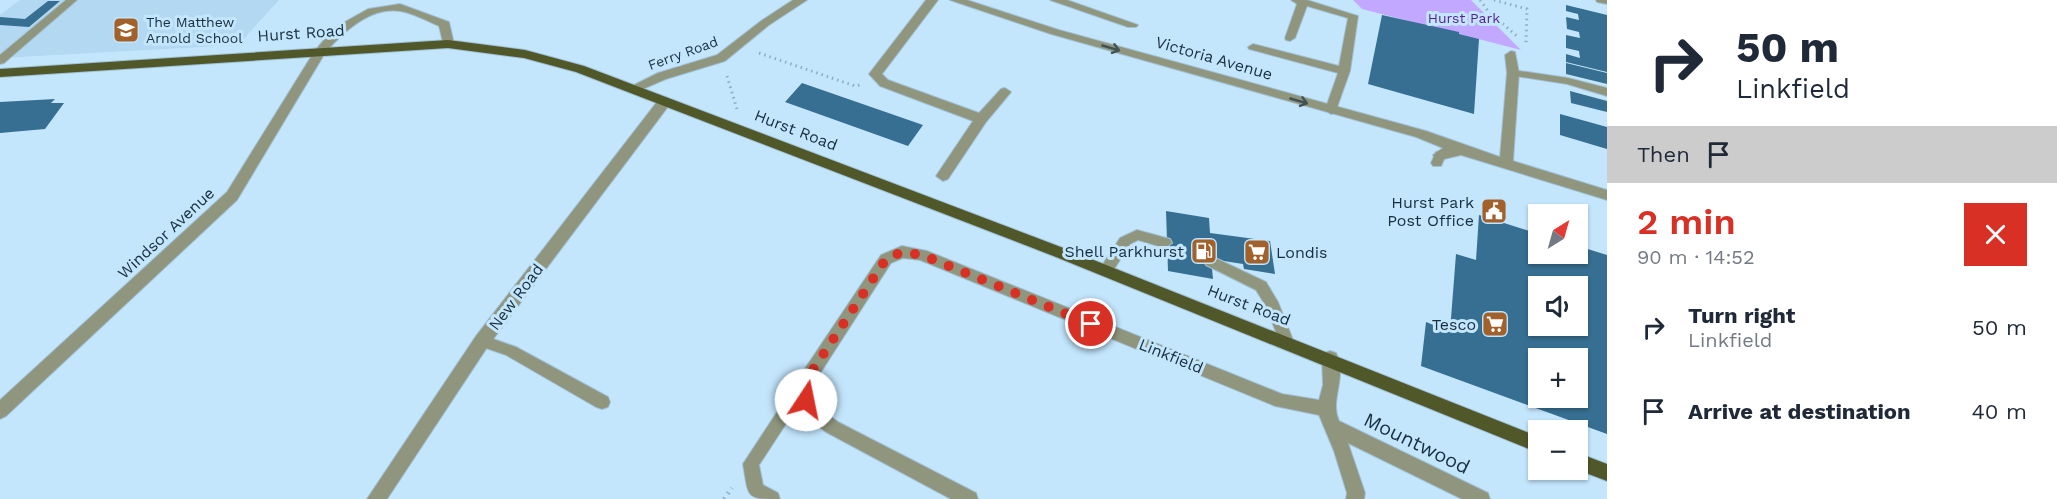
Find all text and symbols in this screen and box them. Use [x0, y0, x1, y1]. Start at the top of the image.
park label: Hurst Park [1428, 10, 1500, 26]
place label: The Matthew Arnold School [146, 14, 243, 46]
school or university icon: The Matthew Arnold School [111, 15, 141, 45]
street label: Hurst Road [257, 20, 345, 46]
text: 50 m [1736, 23, 1839, 72]
icon: right [1637, 24, 1715, 102]
street label: Victoria Avenue [1153, 32, 1275, 84]
street label: Ferry Road [646, 33, 720, 73]
one-way arrow [1102, 43, 1121, 54]
text: Linkfield [1736, 73, 1850, 105]
one-way arrow [1289, 96, 1308, 107]
street label: Hurst Road [752, 105, 840, 155]
icon: arrive [1702, 138, 1735, 171]
text: Then [1637, 142, 1690, 167]
street label: Windsor Avenue [114, 183, 218, 283]
place label: Hurst Park Post Office [1387, 193, 1474, 230]
public building icon: Hurst Park Post Office [1479, 196, 1509, 226]
text: 2 min [1637, 201, 1736, 243]
button: close [1964, 203, 2027, 266]
north arrow [1528, 204, 1588, 264]
map controls [1528, 204, 1588, 480]
fuel station icon: Shell Parkhurst [1189, 236, 1219, 266]
supermarket icon: Londis [1242, 237, 1272, 267]
place label: Shell Parkhurst [1064, 242, 1184, 261]
place label: Londis [1276, 243, 1328, 262]
text: 90 m · 14:52 [1637, 245, 1755, 269]
street label: New Road [485, 260, 547, 334]
button: sound [1528, 276, 1588, 336]
street label: Hurst Road [1205, 280, 1293, 330]
pin [1065, 298, 1116, 349]
text: Turn right [1688, 303, 1795, 328]
icon: arrive [1074, 307, 1107, 340]
supermarket icon: Tesco [1480, 309, 1510, 339]
icon: right [1637, 311, 1670, 344]
place label: Tesco [1432, 315, 1476, 334]
text: 50 m [1972, 315, 2027, 340]
text: Linkfield [1688, 328, 1772, 352]
street label: Linkfield [1136, 335, 1206, 377]
button: + [1528, 348, 1588, 408]
position arrow [774, 368, 838, 432]
icon: arrive [1637, 395, 1670, 428]
text: Arrive at destination [1688, 399, 1911, 424]
text: 40 m [1971, 399, 2027, 424]
street label: Mountwood [1360, 407, 1474, 479]
button: − [1528, 420, 1588, 480]

